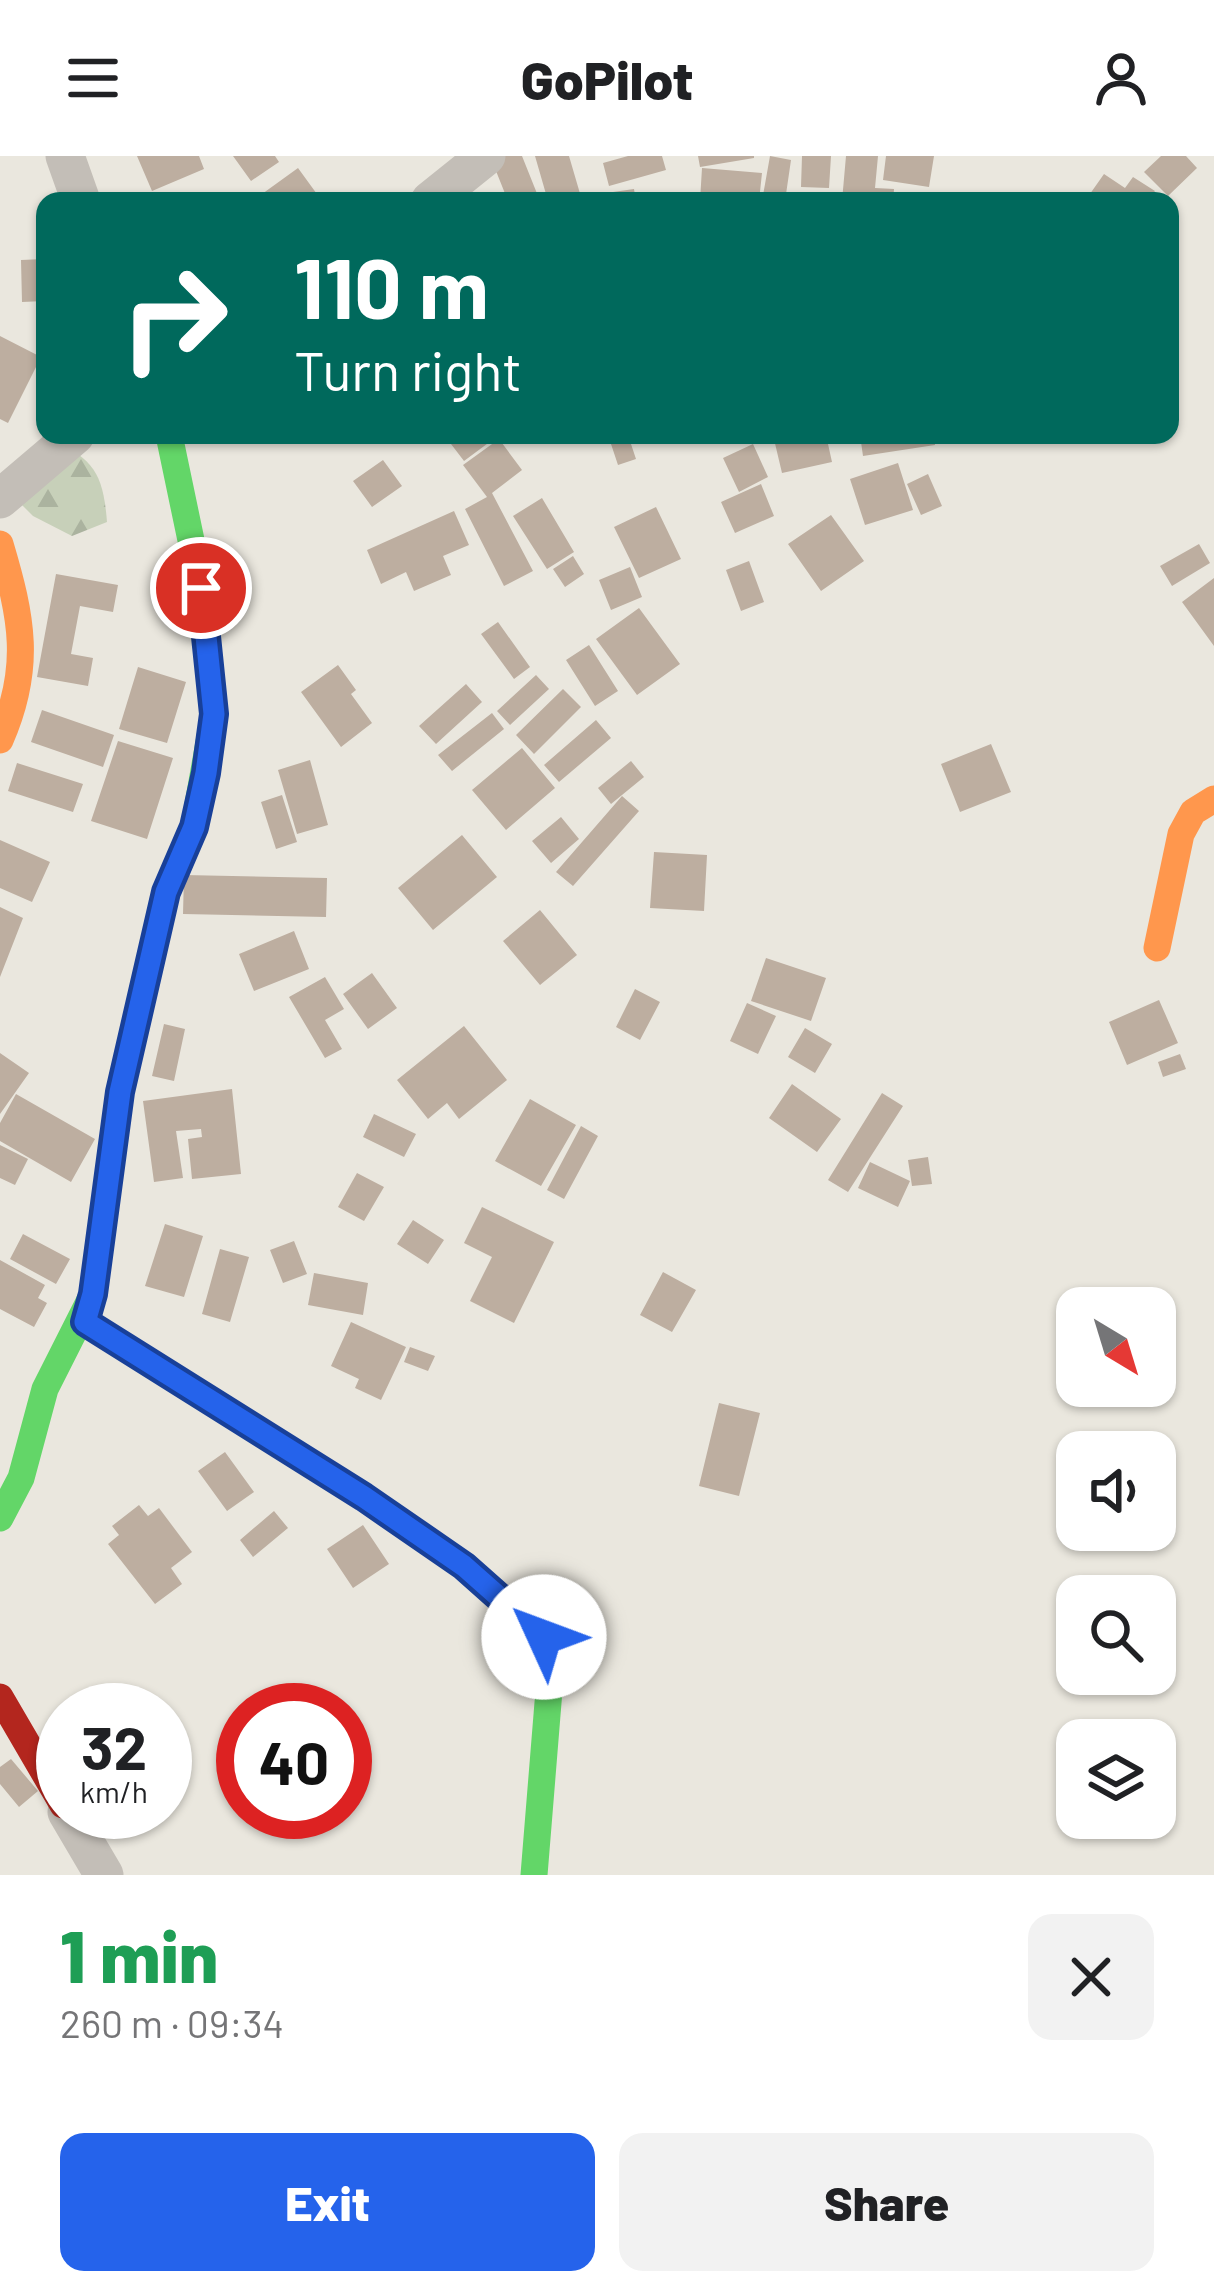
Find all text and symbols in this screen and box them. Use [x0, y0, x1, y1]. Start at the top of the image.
icon: menu [60, 45, 126, 111]
icon: person [1088, 45, 1154, 111]
text: GoPilot [521, 46, 693, 111]
text: 110 m [294, 235, 489, 336]
icon: right [96, 240, 252, 396]
text: Turn right [294, 337, 522, 402]
pin [150, 537, 252, 639]
icon: arrive [168, 555, 234, 621]
north arrow [1056, 1287, 1176, 1407]
map controls [1056, 1287, 1176, 1839]
button: sound [1056, 1431, 1176, 1551]
position arrow [481, 1574, 607, 1700]
button: search [1056, 1575, 1176, 1695]
speed limit sign: 40 [216, 1683, 372, 1839]
text: 32 [81, 1710, 147, 1782]
button: layers [1056, 1719, 1176, 1839]
text: km/h [80, 1773, 148, 1809]
text: 1 min [60, 1911, 218, 1997]
button: close [1028, 1914, 1154, 2040]
text: 260 m · 09:34 [60, 1999, 284, 2046]
button: Exit [60, 2133, 595, 2271]
button: Share [619, 2133, 1154, 2271]

